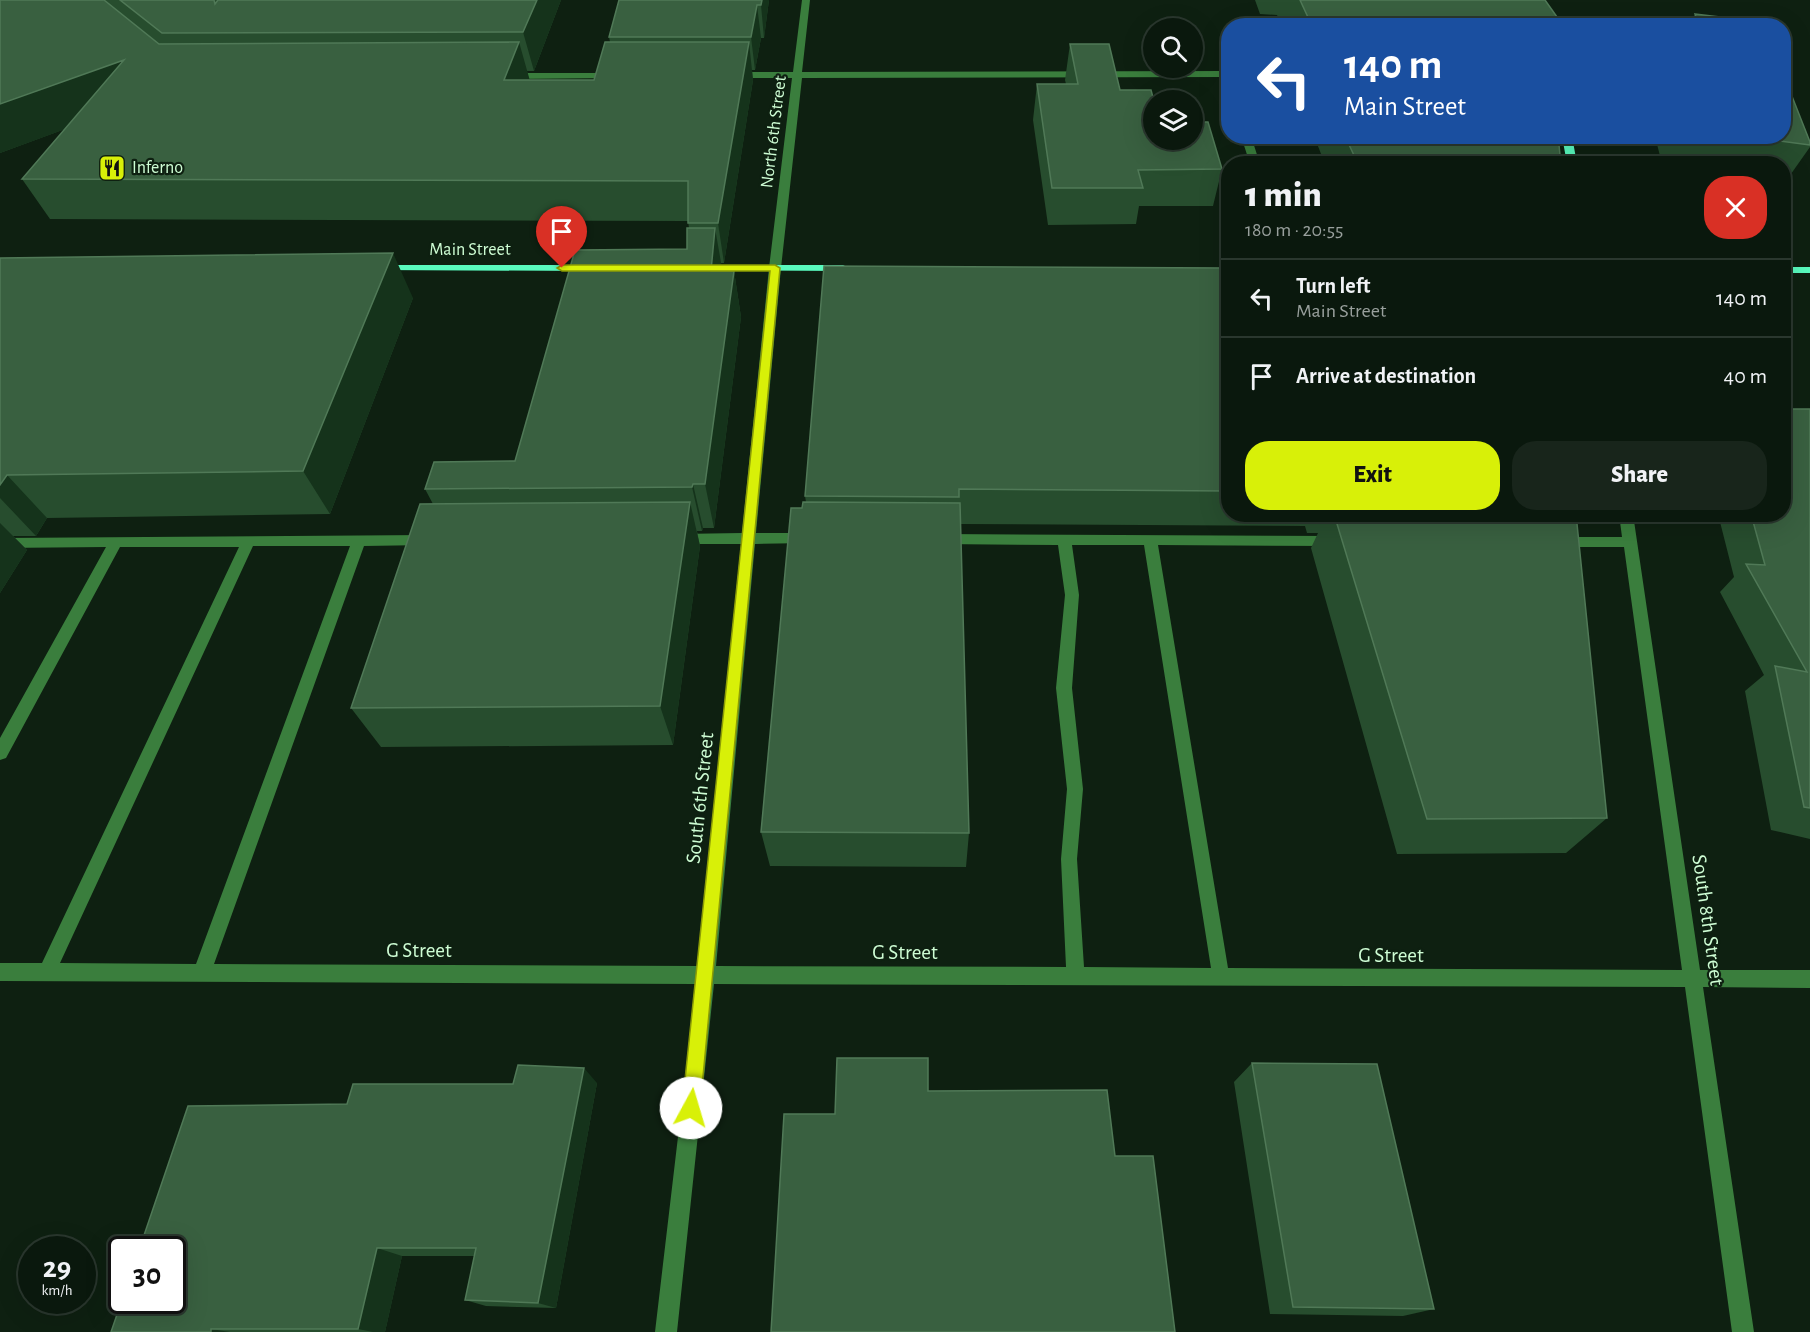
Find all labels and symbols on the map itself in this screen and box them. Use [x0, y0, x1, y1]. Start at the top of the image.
street label: North 6th Street [758, 74, 790, 189]
restaurant icon: Inferno [97, 153, 127, 183]
place label: Inferno [132, 159, 183, 177]
pin [536, 206, 587, 268]
street label: Main Street [429, 241, 511, 259]
street label: South 6th Street [683, 731, 717, 865]
street label: South 8th Street [1688, 853, 1728, 987]
street label: G Street [386, 940, 452, 961]
street label: G Street [872, 942, 938, 963]
street label: G Street [1358, 945, 1424, 966]
position arrow [659, 1076, 723, 1140]
speed limit sign: 30 [108, 1236, 186, 1314]

